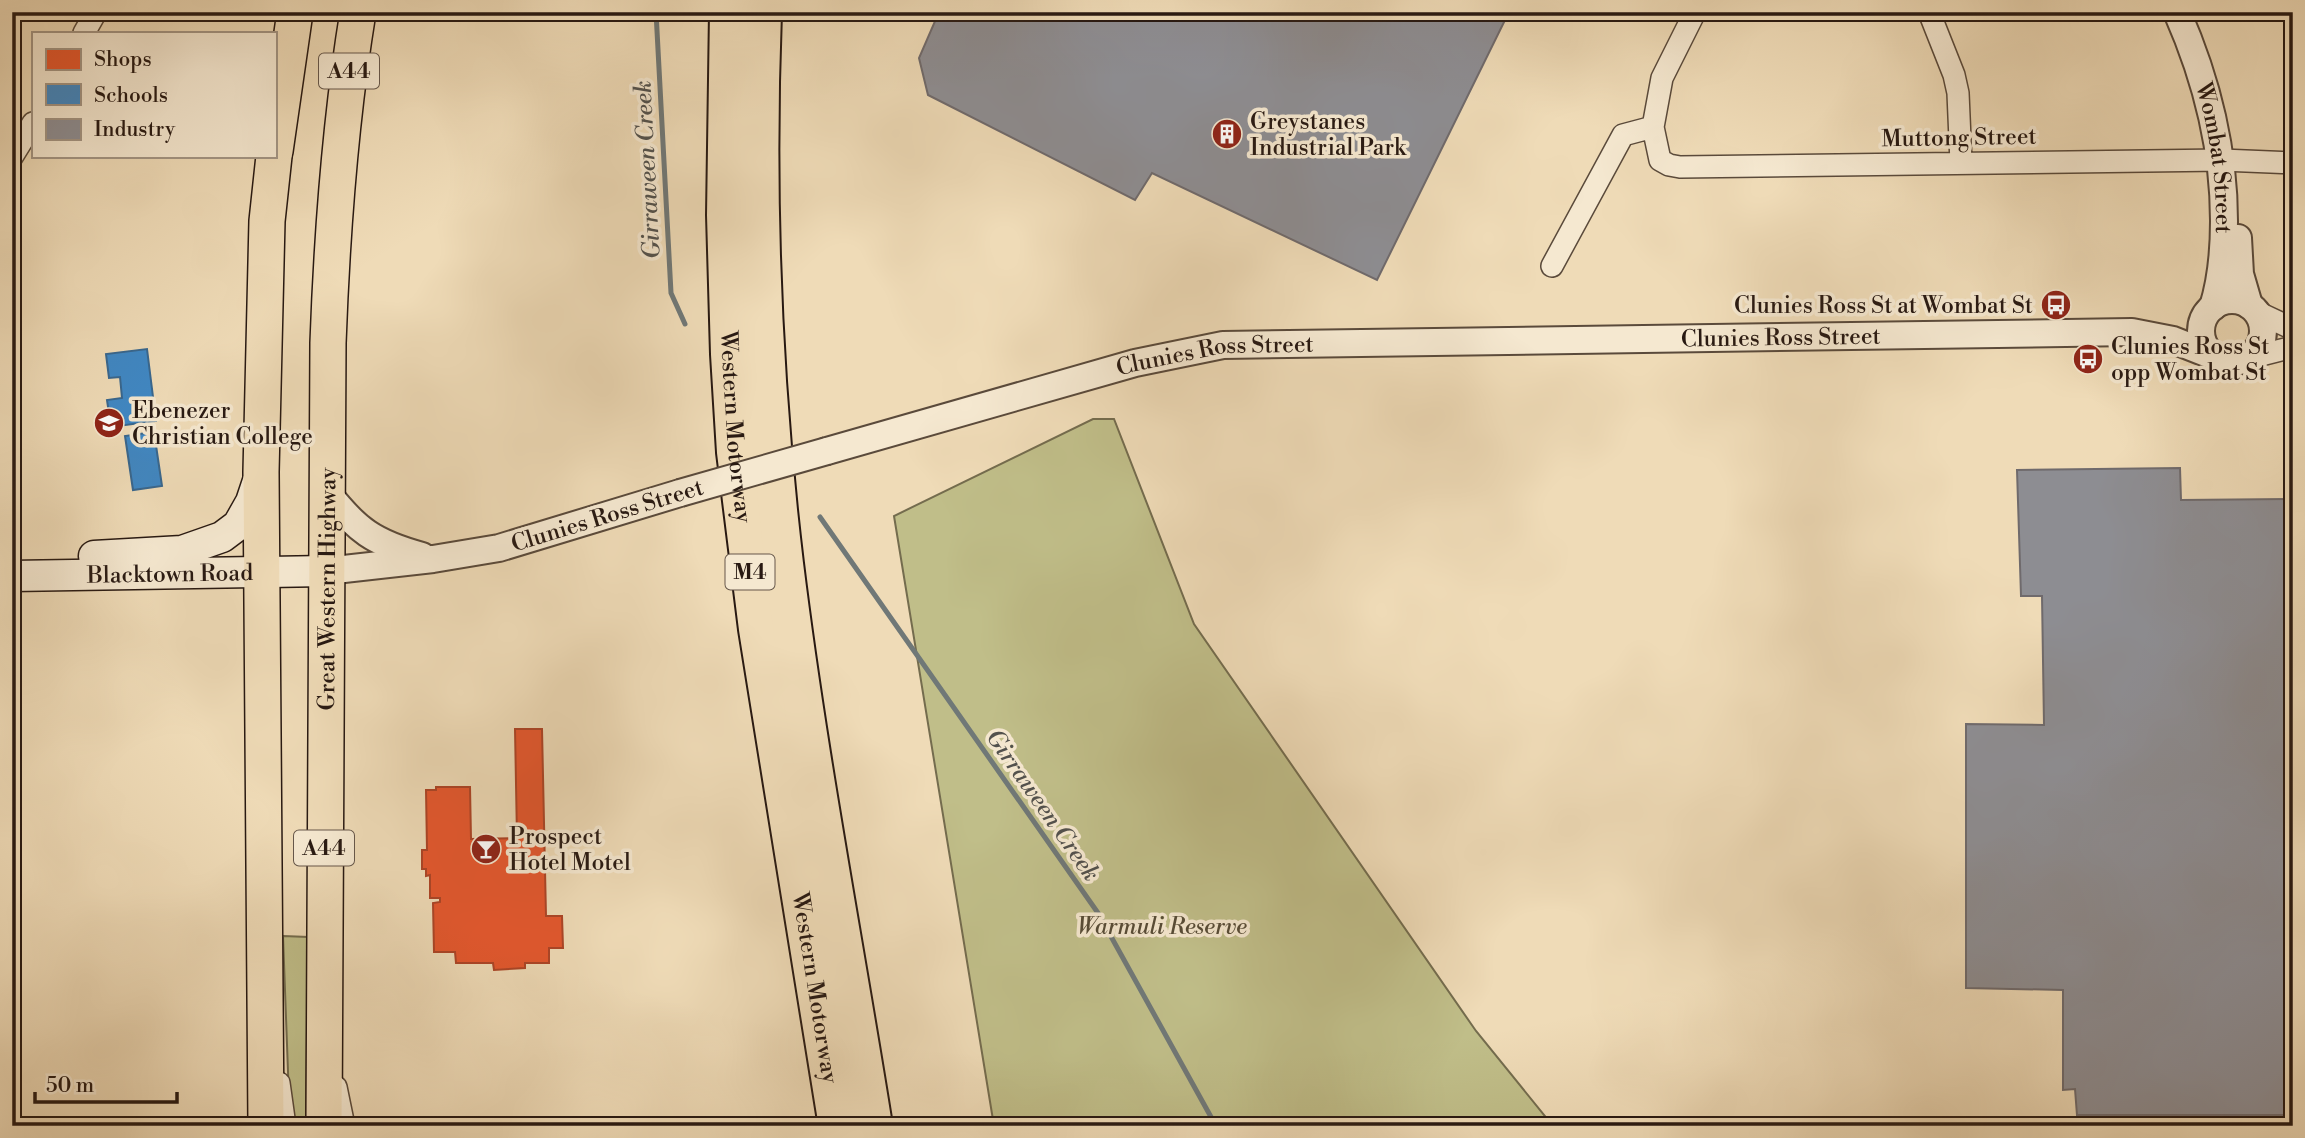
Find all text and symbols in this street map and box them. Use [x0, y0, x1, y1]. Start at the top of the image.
legend [32, 32, 276, 158]
text: Shops [94, 47, 152, 73]
road number: A44 [319, 54, 379, 88]
street label: Wombat Street [2189, 78, 2237, 234]
water label: Girraween Creek [628, 80, 668, 260]
text: Schools [94, 83, 168, 109]
place label: Greystanes Industrial Park [1250, 108, 1407, 162]
text: Industry [94, 117, 176, 143]
building icon: Greystanes Industrial Park [1210, 117, 1244, 151]
street label: Muttong Street [1881, 123, 2037, 153]
bus stop icon: Clunies Ross St at Wombat St [2039, 288, 2073, 322]
place label: Clunies Ross St at Wombat St [1734, 292, 2033, 320]
street label: Clunies Ross Street [1681, 323, 1881, 353]
street label: Western Motorway [714, 329, 758, 525]
street label: Clunies Ross Street [1113, 331, 1314, 383]
place label: Clunies Ross St opp Wombat St [2111, 333, 2269, 387]
bus stop icon: Clunies Ross St opp Wombat St [2071, 342, 2105, 376]
place label: Ebenezer Christian College [132, 397, 313, 451]
school or university icon: Ebenezer Christian College [92, 406, 126, 440]
street label: Great Western Highway [313, 467, 342, 710]
street label: Clunies Ross Street [508, 473, 707, 558]
road number: M4 [726, 554, 774, 590]
street label: Blacktown Road [86, 559, 253, 590]
water label: Girraween Creek [979, 724, 1106, 887]
place label: Prospect Hotel Motel [509, 823, 631, 877]
road number: A44 [294, 830, 354, 866]
bar icon: Prospect Hotel Motel [469, 832, 503, 866]
street label: Western Motorway [785, 889, 844, 1086]
park label: Warmuli Reserve [1077, 913, 1247, 941]
scale bar [35, 1061, 177, 1105]
text: 50 m [46, 1073, 94, 1099]

